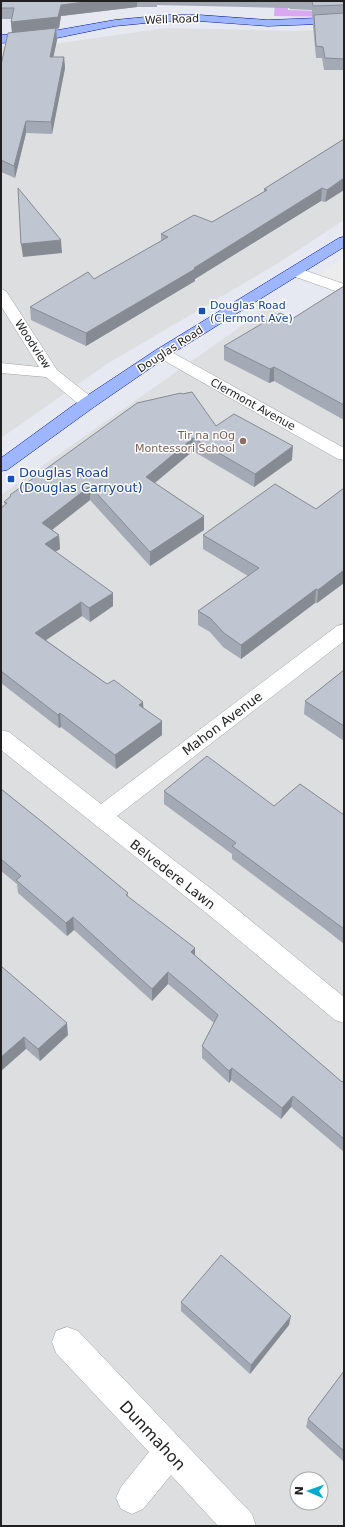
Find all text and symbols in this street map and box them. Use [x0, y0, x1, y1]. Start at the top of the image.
street label: Well Road [145, 12, 199, 27]
place label: Douglas Road (Clermont Ave) [210, 299, 293, 325]
marker: Douglas Road (Clermont Ave) [197, 306, 207, 316]
street label: Woodview [12, 317, 53, 371]
street label: Douglas Road [135, 323, 206, 376]
street label: Clermont Avenue [208, 376, 298, 433]
place label: Tir na nOg Montessori School [135, 429, 235, 455]
marker: Tir na nOg Montessori School [238, 436, 248, 446]
place label: Douglas Road (Douglas Carryout) [19, 465, 143, 495]
marker: Douglas Road (Douglas Carryout) [6, 474, 16, 484]
street label: Mahon Avenue [179, 689, 265, 758]
street label: Belvedere Lawn [127, 837, 218, 912]
street label: Dunmahon [116, 1397, 190, 1474]
north arrow [289, 1471, 329, 1511]
text: N [293, 1486, 306, 1496]

